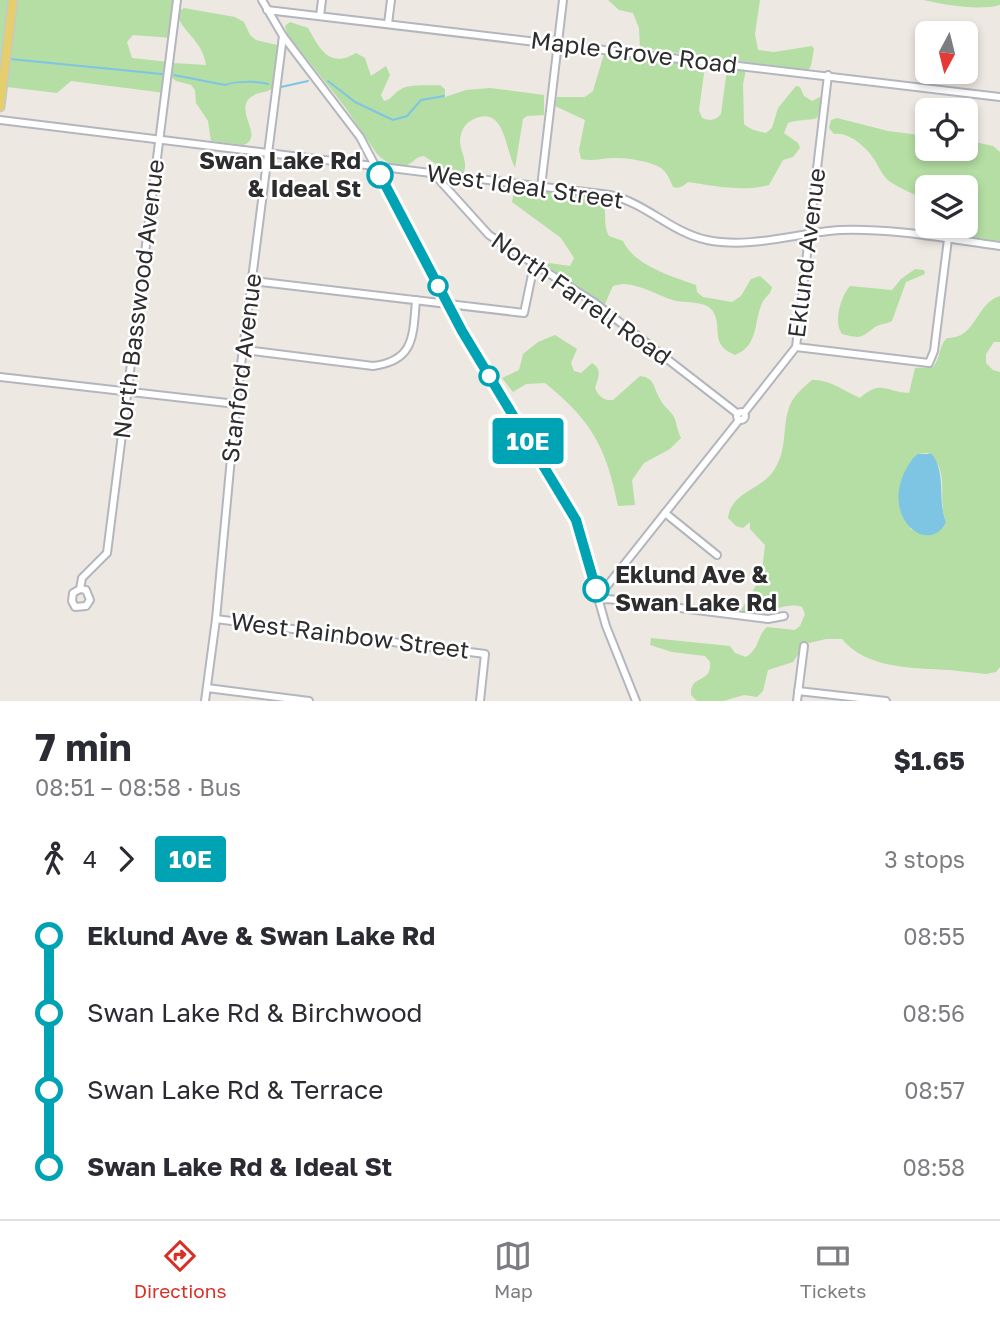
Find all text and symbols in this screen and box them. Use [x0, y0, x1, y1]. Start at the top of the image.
north arrow [915, 21, 978, 84]
map controls [915, 21, 978, 238]
street label: Maple Grove Road [529, 24, 739, 79]
button: locate [915, 98, 978, 161]
place label: Swan Lake Rd & Ideal St [199, 145, 361, 202]
street label: North Basswood Avenue [106, 157, 169, 440]
street label: West Ideal Street [425, 157, 626, 214]
marker: Swan Lake Rd & Ideal St [367, 162, 393, 188]
street label: Eklund Avenue [781, 166, 830, 339]
button: layers [915, 175, 978, 238]
street label: North Farrell Road [486, 225, 677, 371]
street label: Stanford Avenue [215, 272, 267, 464]
unlabelled marker [428, 276, 448, 296]
unlabelled marker [479, 366, 499, 386]
line badge: 10E [488, 418, 568, 464]
text: 10E [507, 426, 549, 455]
place label: Eklund Ave & Swan Lake Rd [615, 559, 777, 616]
marker: Eklund Ave & Swan Lake Rd [583, 576, 609, 602]
street label: West Rainbow Street [229, 605, 471, 664]
text: 7 min [35, 724, 132, 769]
text: $1.65 [893, 745, 965, 776]
text: 08:51 – 08:58 · Bus [35, 773, 241, 801]
icon: walk [35, 840, 73, 878]
icon: forward [107, 840, 145, 878]
text: 10E [169, 844, 212, 873]
text: 4 [83, 845, 97, 873]
text: 3 stops [884, 845, 965, 873]
text: Eklund Ave & Swan Lake Rd [87, 920, 435, 951]
text: 08:55 [903, 922, 965, 950]
text: Swan Lake Rd & Birchwood [87, 997, 423, 1028]
text: 08:56 [903, 999, 965, 1027]
text: Swan Lake Rd & Terrace [87, 1074, 383, 1105]
text: 08:57 [904, 1076, 965, 1104]
text: Swan Lake Rd & Ideal St [87, 1151, 392, 1182]
text: 08:58 [902, 1153, 965, 1181]
tab: Directions [134, 1237, 227, 1302]
tab: Map [494, 1237, 533, 1302]
tab: Tickets [800, 1237, 866, 1302]

